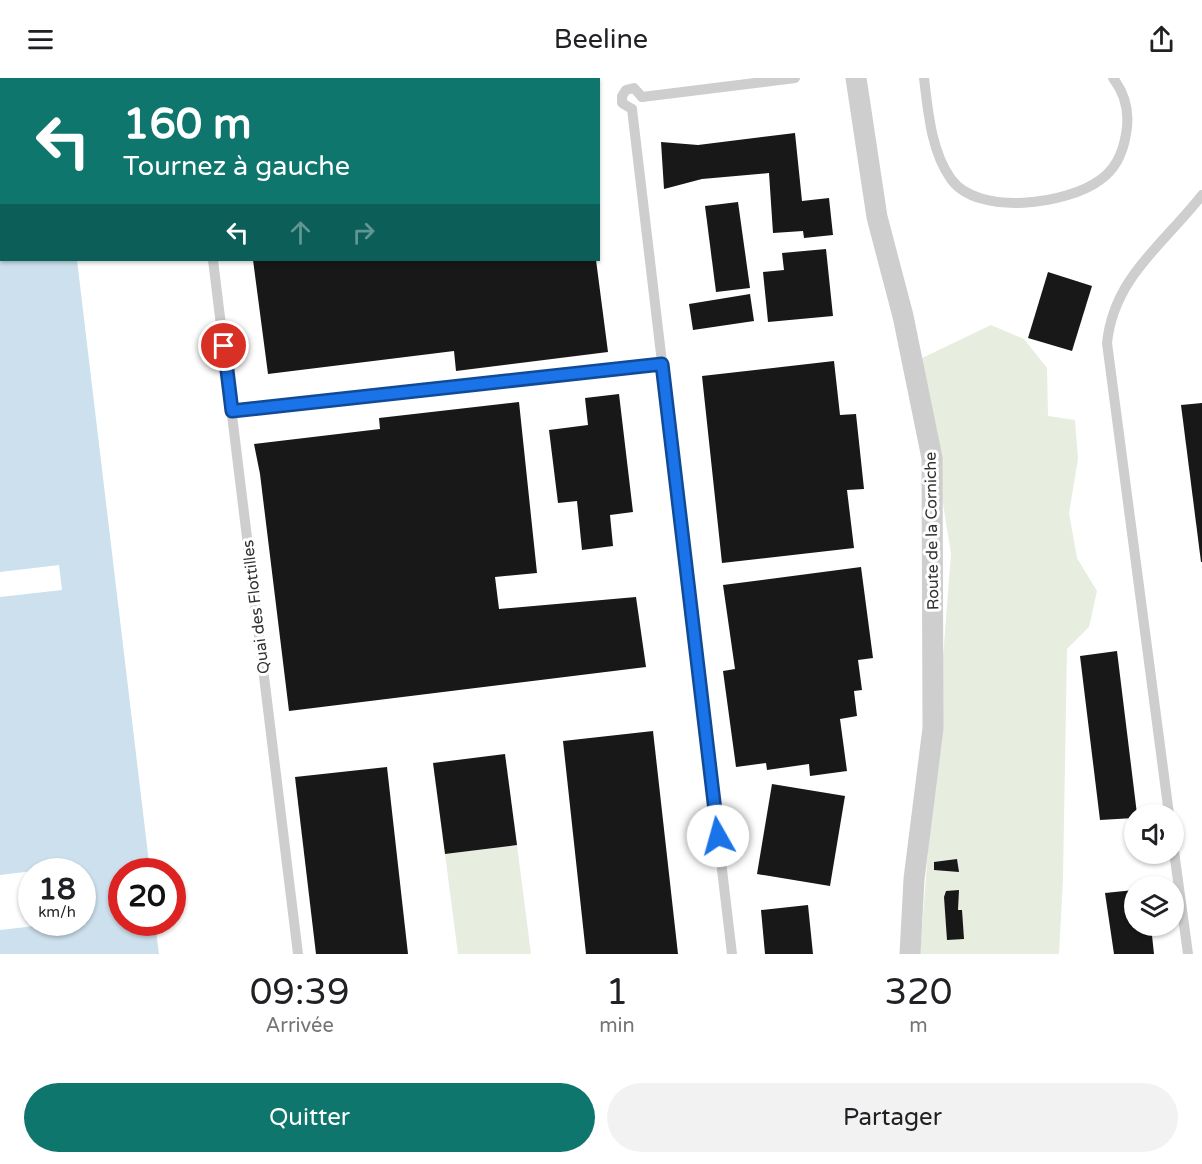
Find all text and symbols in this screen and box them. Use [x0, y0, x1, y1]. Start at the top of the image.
icon: menu [24, 23, 57, 56]
text: Beeline [554, 23, 648, 56]
icon: share [1145, 23, 1178, 56]
text: 160 m [123, 99, 252, 150]
icon: left [24, 102, 102, 180]
text: Tournez à gauche [123, 150, 350, 183]
icon: left [221, 216, 254, 249]
icon: ahead [284, 216, 317, 249]
icon: right [347, 216, 380, 249]
pin [198, 320, 249, 371]
icon: arrive [207, 329, 240, 362]
street label: Route de la Corniche [921, 452, 943, 610]
street label: Quai des Flottilles [238, 539, 274, 675]
position arrow [686, 804, 750, 868]
map controls [1124, 804, 1184, 936]
button: sound [1124, 804, 1184, 864]
speed limit sign: 20 [108, 858, 186, 936]
text: 18 [38, 871, 76, 908]
button: layers [1124, 876, 1184, 936]
text: km/h [38, 903, 76, 921]
text: 09:39 [250, 971, 350, 1014]
text: 1 [606, 971, 628, 1014]
text: 320 [884, 971, 952, 1014]
text: Arrivée [266, 1014, 334, 1038]
text: min [599, 1014, 635, 1038]
text: m [909, 1014, 928, 1038]
button: Quitter [24, 1083, 595, 1152]
button: Partager [607, 1083, 1178, 1152]

